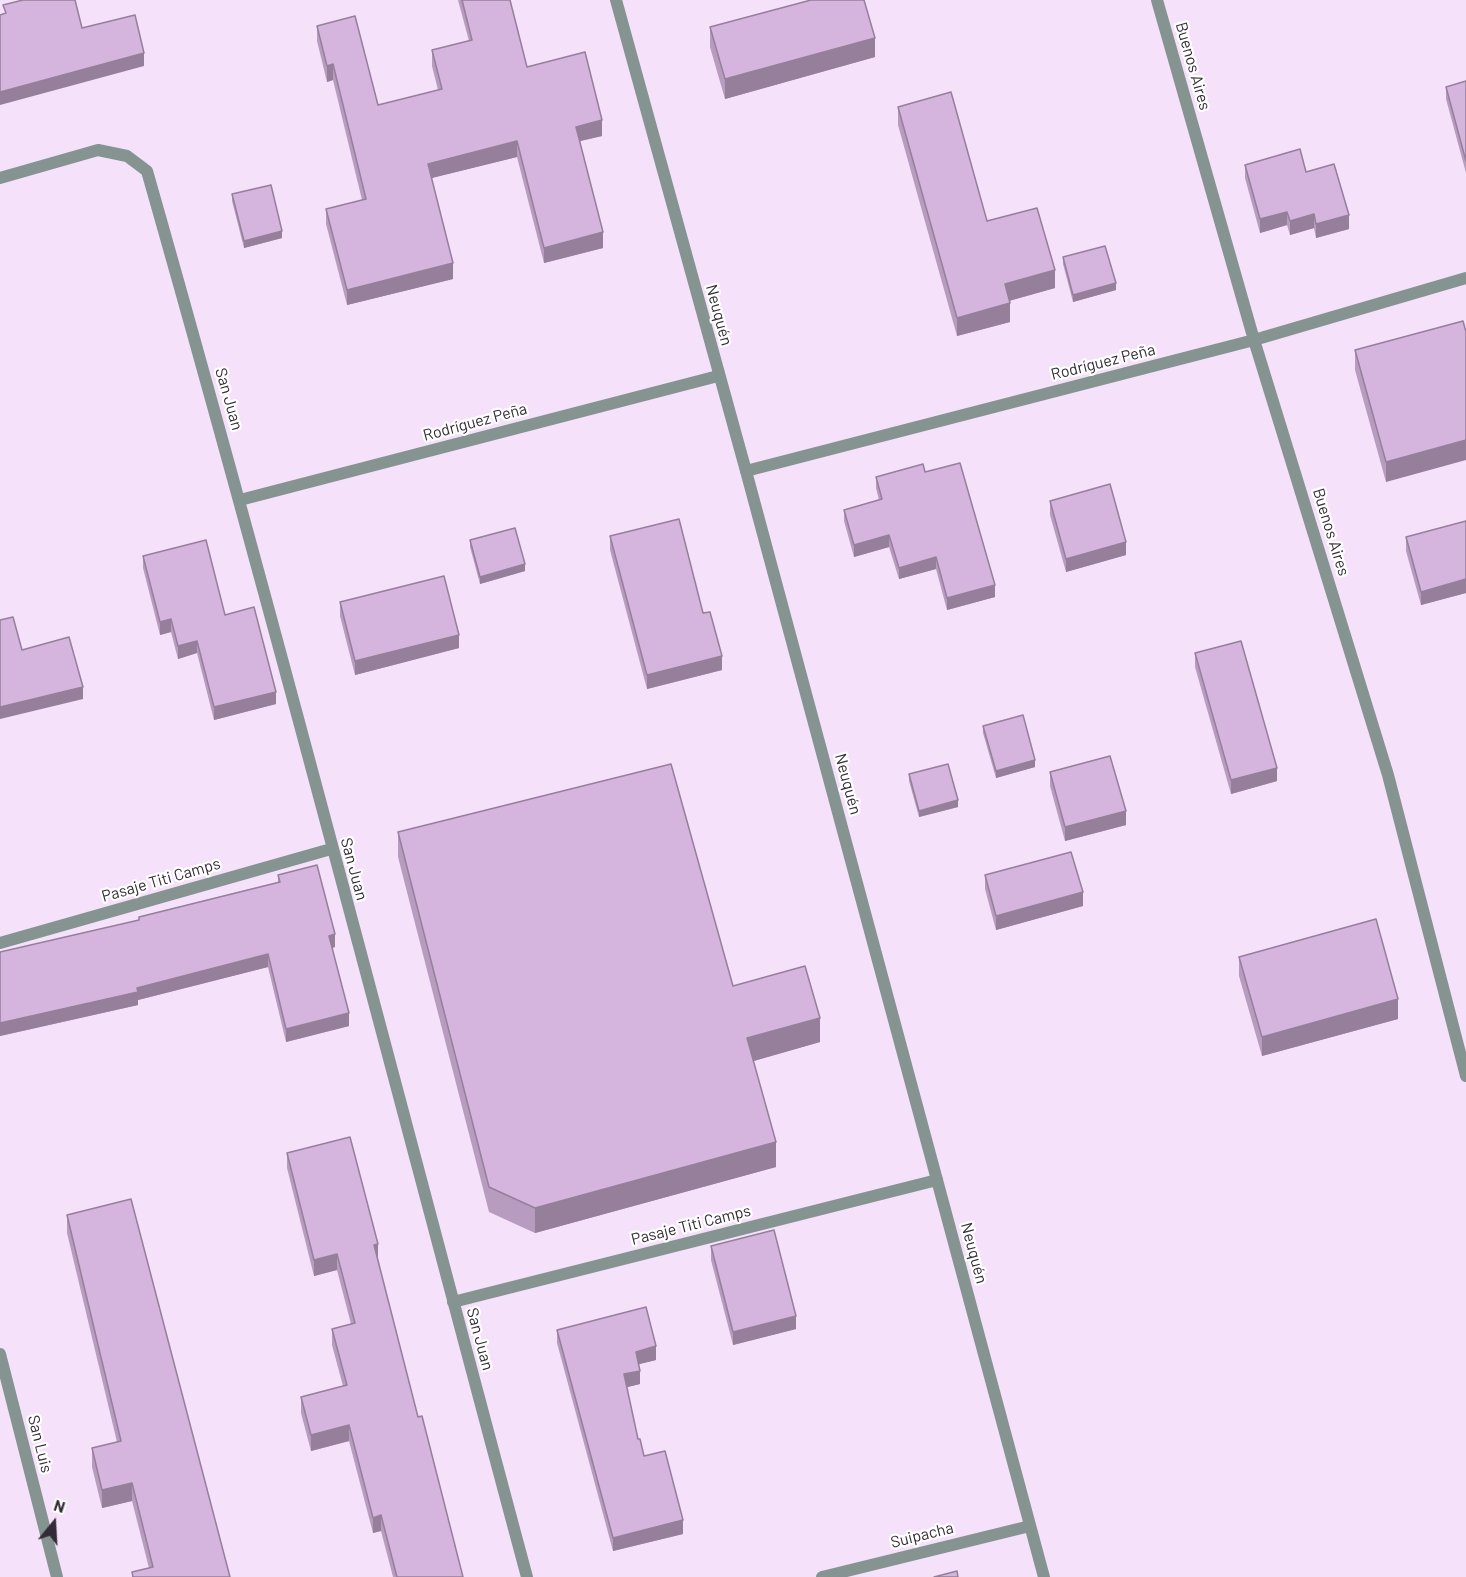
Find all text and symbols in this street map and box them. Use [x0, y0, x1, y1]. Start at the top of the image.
street label: Buenos Aires [1171, 20, 1215, 112]
street label: Neuquén [702, 282, 736, 348]
street label: Rodríguez Peña [1049, 340, 1157, 384]
street label: San Juan [211, 366, 247, 432]
street label: Rodríguez Peña [421, 399, 529, 445]
street label: Buenos Aires [1309, 486, 1353, 578]
street label: Neuquén [831, 751, 865, 817]
street label: San Juan [336, 836, 372, 902]
street label: Pasaje Titi Camps [99, 854, 223, 906]
street label: Pasaje Titi Camps [629, 1201, 753, 1249]
street label: Neuquén [957, 1220, 991, 1286]
street label: San Juan [462, 1306, 498, 1372]
street label: San Luis [24, 1413, 56, 1475]
north arrow [24, 1493, 84, 1553]
text: N [52, 1495, 68, 1516]
street label: Suipacha [889, 1518, 955, 1552]

